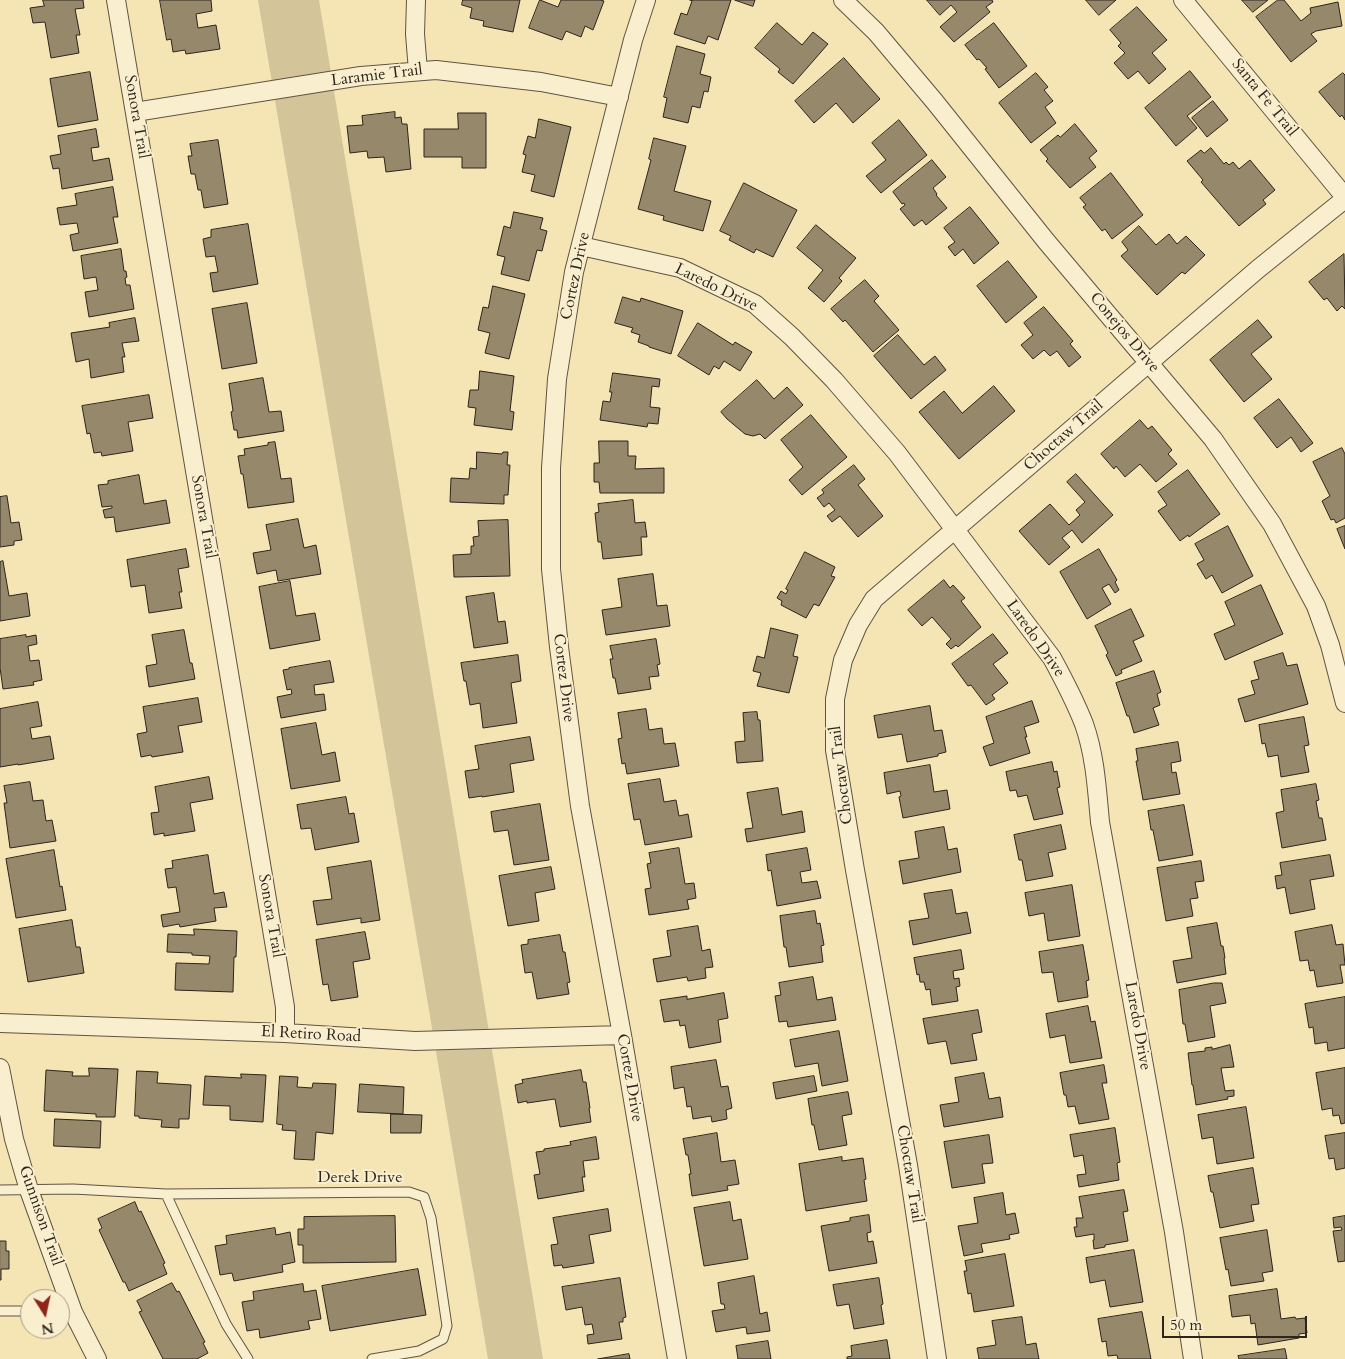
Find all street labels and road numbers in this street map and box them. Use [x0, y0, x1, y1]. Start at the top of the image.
street label: Santa Fe Trail [1227, 55, 1301, 141]
street label: Laramie Trail [330, 61, 424, 91]
street label: Sonora Trail [119, 74, 153, 160]
street label: Cortez Drive [557, 230, 595, 322]
street label: Laredo Drive [671, 260, 761, 316]
street label: Conejos Drive [1085, 289, 1163, 377]
street label: Choctaw Trail [1020, 396, 1108, 476]
street label: Sonora Trail [186, 474, 220, 560]
street label: Laredo Drive [1001, 597, 1069, 681]
street label: Cortez Drive [548, 633, 578, 723]
street label: Choctaw Trail [826, 725, 858, 825]
street label: Sonora Trail [253, 873, 287, 959]
street label: Laredo Drive [1120, 980, 1154, 1072]
street label: El Retiro Road [261, 1023, 361, 1047]
street label: Cortez Drive [612, 1032, 646, 1124]
street label: Choctaw Trail [892, 1124, 926, 1224]
street label: Gunnison Trail [14, 1163, 66, 1269]
street label: Derek Drive [318, 1168, 402, 1188]

